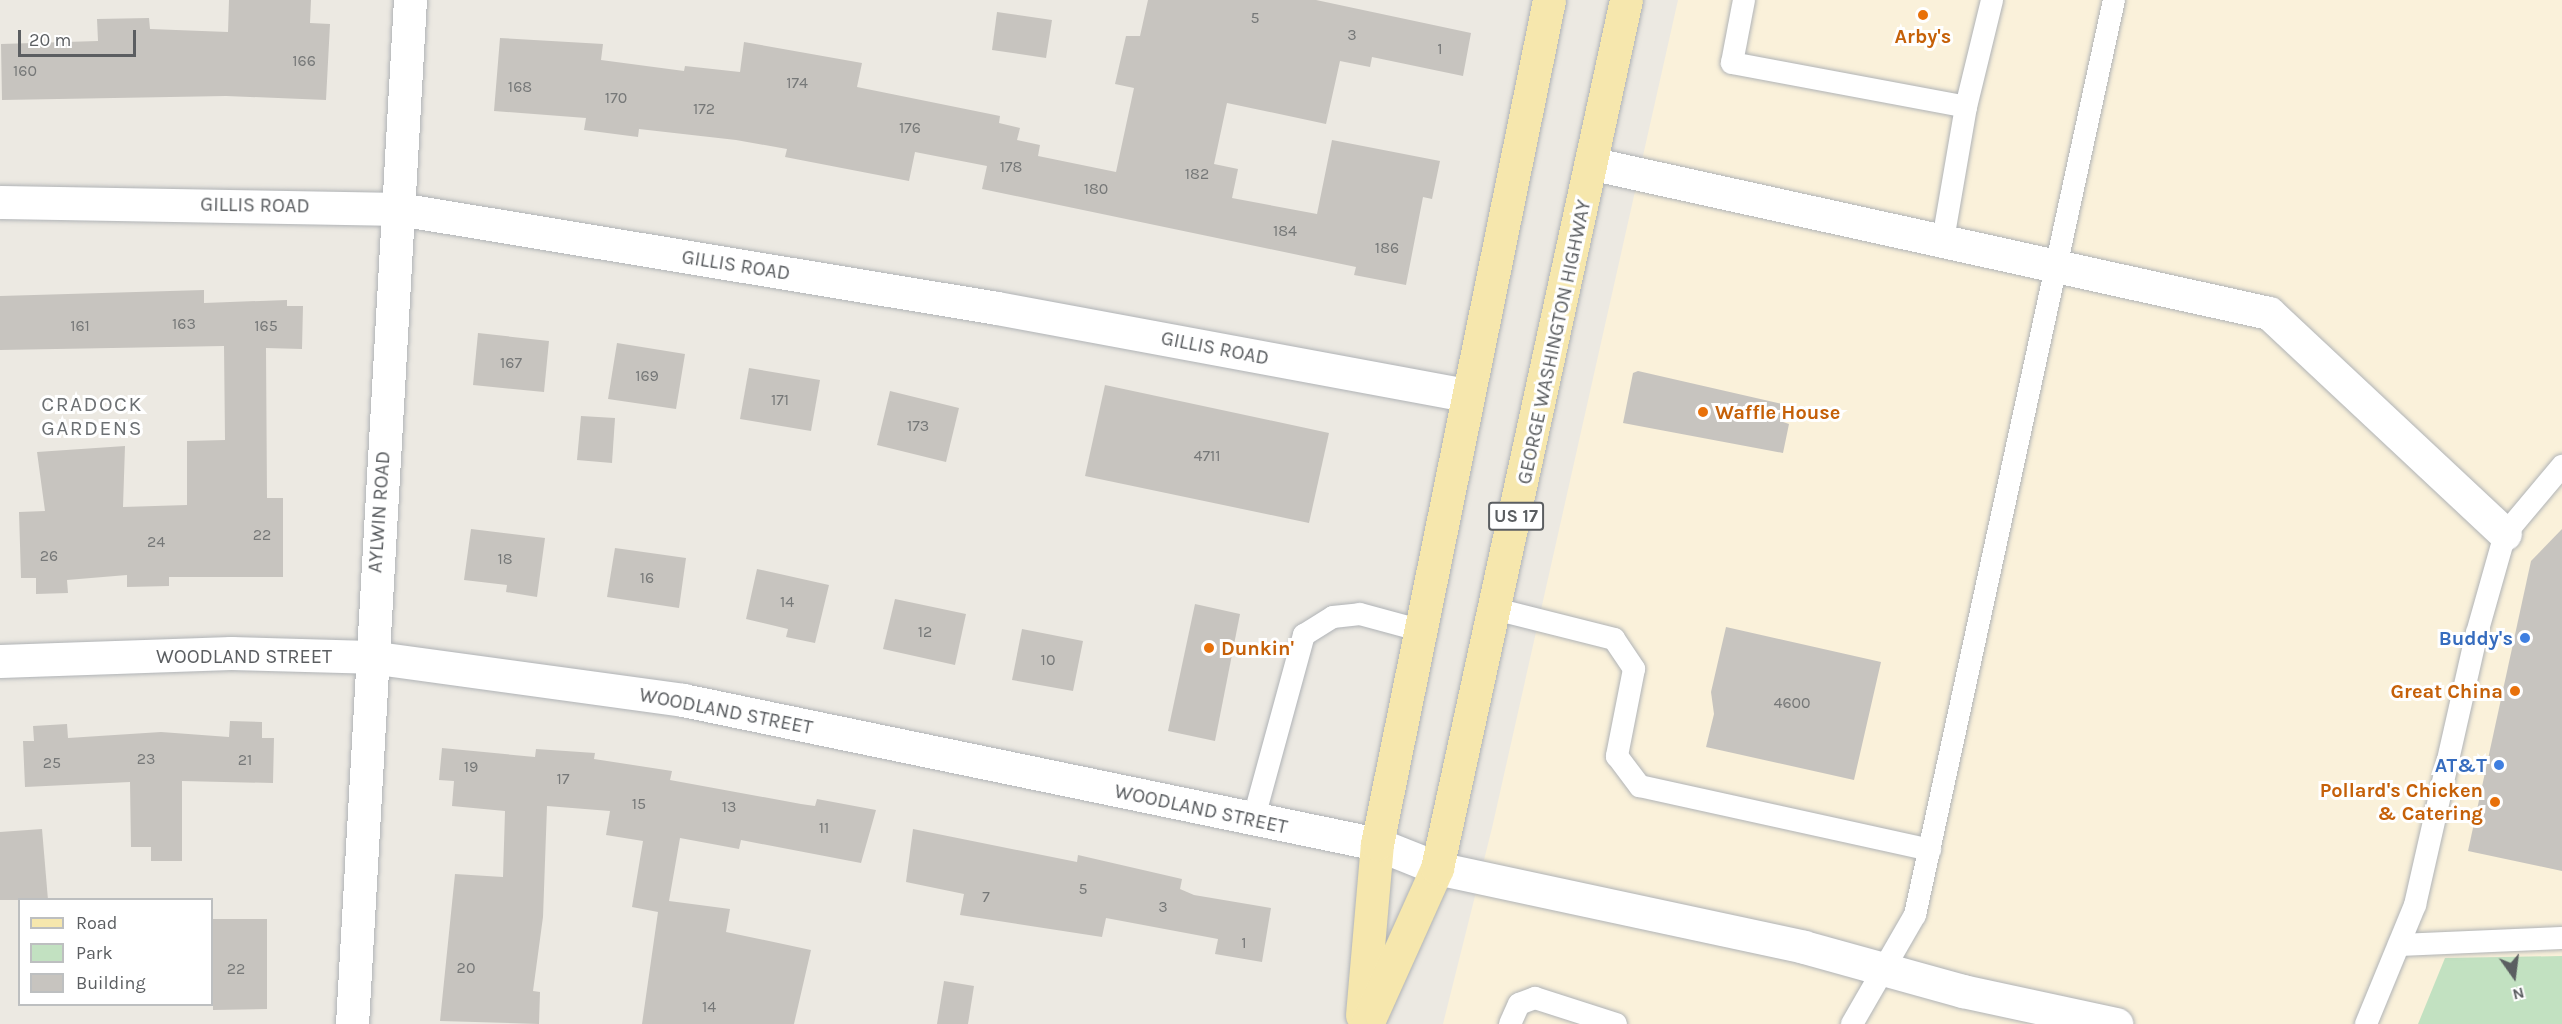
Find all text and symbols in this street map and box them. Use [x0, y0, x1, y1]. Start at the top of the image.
house number: 5 [1250, 8, 1260, 28]
marker: Arby's [1916, 8, 1930, 22]
scale bar [21, 18, 140, 56]
place label: Arby's [1895, 24, 1951, 48]
house number: 3 [1347, 25, 1357, 45]
text: 20 m [29, 29, 71, 51]
house number: 1 [1437, 39, 1443, 59]
house number: 166 [292, 51, 316, 71]
house number: 160 [13, 61, 37, 81]
house number: 174 [786, 73, 808, 93]
house number: 168 [508, 77, 532, 97]
house number: 170 [605, 88, 627, 108]
house number: 172 [693, 99, 715, 119]
house number: 176 [899, 118, 921, 138]
house number: 178 [1000, 157, 1022, 177]
house number: 182 [1185, 164, 1209, 184]
house number: 180 [1084, 179, 1108, 199]
street label: GILLIS ROAD [200, 192, 310, 218]
street label: GEORGE WASHINGTON HIGHWAY [1512, 198, 1596, 486]
house number: 184 [1273, 221, 1297, 241]
house number: 186 [1375, 238, 1399, 258]
street label: GILLIS ROAD [680, 245, 792, 285]
house number: 163 [172, 314, 196, 334]
house number: 161 [70, 316, 90, 336]
house number: 165 [254, 316, 278, 336]
street label: GILLIS ROAD [1159, 326, 1271, 370]
house number: 167 [500, 353, 522, 373]
house number: 169 [635, 366, 659, 386]
house number: 171 [771, 390, 789, 410]
district label: CRADOCK GARDENS [41, 391, 143, 441]
place label: Waffle House [1715, 400, 1840, 424]
marker: Waffle House [1696, 405, 1710, 419]
house number: 173 [907, 416, 929, 436]
house number: 4711 [1193, 446, 1221, 466]
street label: AYLWIN ROAD [363, 450, 395, 574]
road number: US 17 [1488, 501, 1544, 531]
house number: 22 [253, 525, 271, 545]
house number: 24 [147, 532, 165, 552]
house number: 26 [40, 546, 58, 566]
house number: 18 [497, 549, 513, 569]
house number: 16 [640, 568, 654, 588]
house number: 14 [780, 592, 794, 612]
house number: 12 [918, 622, 932, 642]
place label: Buddy's [2439, 626, 2513, 650]
marker: Buddy's [2518, 631, 2532, 645]
place label: Dunkin' [1221, 636, 1294, 660]
marker: Dunkin' [1202, 641, 1216, 655]
street label: WOODLAND STREET [156, 644, 332, 668]
house number: 10 [1041, 650, 1055, 670]
place label: Great China [2391, 679, 2503, 703]
street label: WOODLAND STREET [637, 682, 815, 740]
marker: Great China [2508, 684, 2522, 698]
house number: 4600 [1773, 693, 1811, 713]
house number: 23 [137, 749, 155, 769]
house number: 21 [238, 750, 252, 770]
house number: 25 [43, 753, 61, 773]
place label: AT&T [2435, 753, 2487, 777]
house number: 19 [464, 757, 478, 777]
marker: AT&T [2492, 758, 2506, 772]
house number: 17 [557, 769, 569, 789]
place label: Pollard's Chicken & Catering [2320, 778, 2483, 825]
street label: WOODLAND STREET [1112, 779, 1290, 839]
house number: 15 [632, 794, 646, 814]
marker: Pollard's Chicken & Catering [2488, 795, 2502, 809]
house number: 13 [722, 797, 736, 817]
house number: 11 [819, 818, 829, 838]
house number: 5 [1078, 879, 1088, 899]
house number: 7 [982, 887, 990, 907]
house number: 3 [1158, 897, 1168, 917]
legend [18, 898, 213, 1006]
text: Road [76, 912, 117, 934]
house number: 1 [1241, 933, 1247, 953]
text: Park [76, 942, 113, 964]
north arrow [2484, 946, 2544, 1006]
house number: 20 [457, 958, 475, 978]
house number: 22 [227, 959, 245, 979]
text: Building [76, 972, 146, 994]
text: N [2511, 983, 2526, 1005]
house number: 14 [702, 997, 716, 1017]

